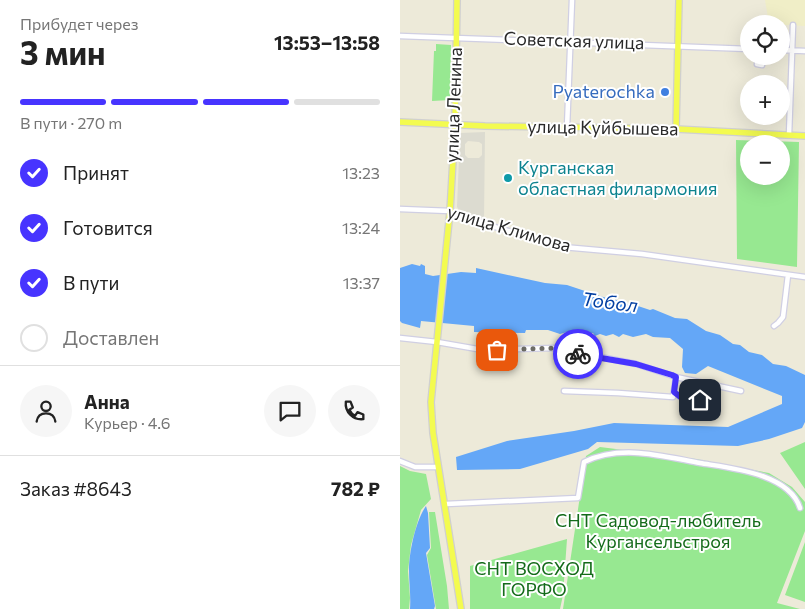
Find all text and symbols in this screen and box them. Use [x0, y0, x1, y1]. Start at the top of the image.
text: Прибудет через [20, 14, 139, 33]
map controls [740, 15, 790, 185]
button: locate [740, 15, 790, 65]
street label: Советская улица [503, 27, 645, 53]
text: 13:53–13:58 [274, 31, 380, 54]
text: 3 мин [20, 32, 106, 72]
street label: улица Ленина [440, 47, 466, 163]
button: + [740, 75, 790, 125]
place label: Pyaterochka [552, 80, 655, 102]
marker: Pyaterochka [659, 86, 671, 98]
text: В пути · 270 m [20, 113, 122, 132]
street label: улица Куйбышева [527, 115, 679, 139]
button: − [740, 135, 790, 185]
place label: Курганская областная филармония [518, 156, 717, 199]
icon: check [20, 159, 48, 187]
text: Принят [63, 161, 129, 184]
text: 13:23 [342, 163, 380, 182]
marker: Курганская областная филармония [502, 172, 514, 184]
street label: улица Климова [445, 200, 574, 256]
icon: check [20, 214, 48, 242]
text: Готовится [63, 216, 153, 239]
text: 13:24 [342, 218, 380, 237]
icon: check [20, 269, 48, 297]
text: В пути [63, 271, 119, 294]
text: 13:37 [343, 273, 380, 292]
water label: Тобол [581, 287, 639, 316]
text: Доставлен [63, 326, 159, 349]
pin [476, 329, 518, 371]
courier [553, 329, 603, 379]
icon: bag [483, 336, 511, 364]
icon: bike [564, 340, 592, 368]
pin [679, 379, 721, 421]
button: person [20, 385, 72, 437]
button: chat [264, 385, 316, 437]
button: phone [328, 385, 380, 437]
icon: home [686, 386, 714, 414]
text: Анна [84, 390, 130, 413]
text: Курьер · 4.6 [84, 413, 170, 432]
text: Заказ #8643 [20, 477, 132, 500]
text: 782 ₽ [331, 477, 380, 500]
park label: СНТ Садовод-любитель Кургансельстроя [555, 509, 761, 552]
park label: СНТ ВОСХОД ГОРФО [474, 557, 594, 600]

